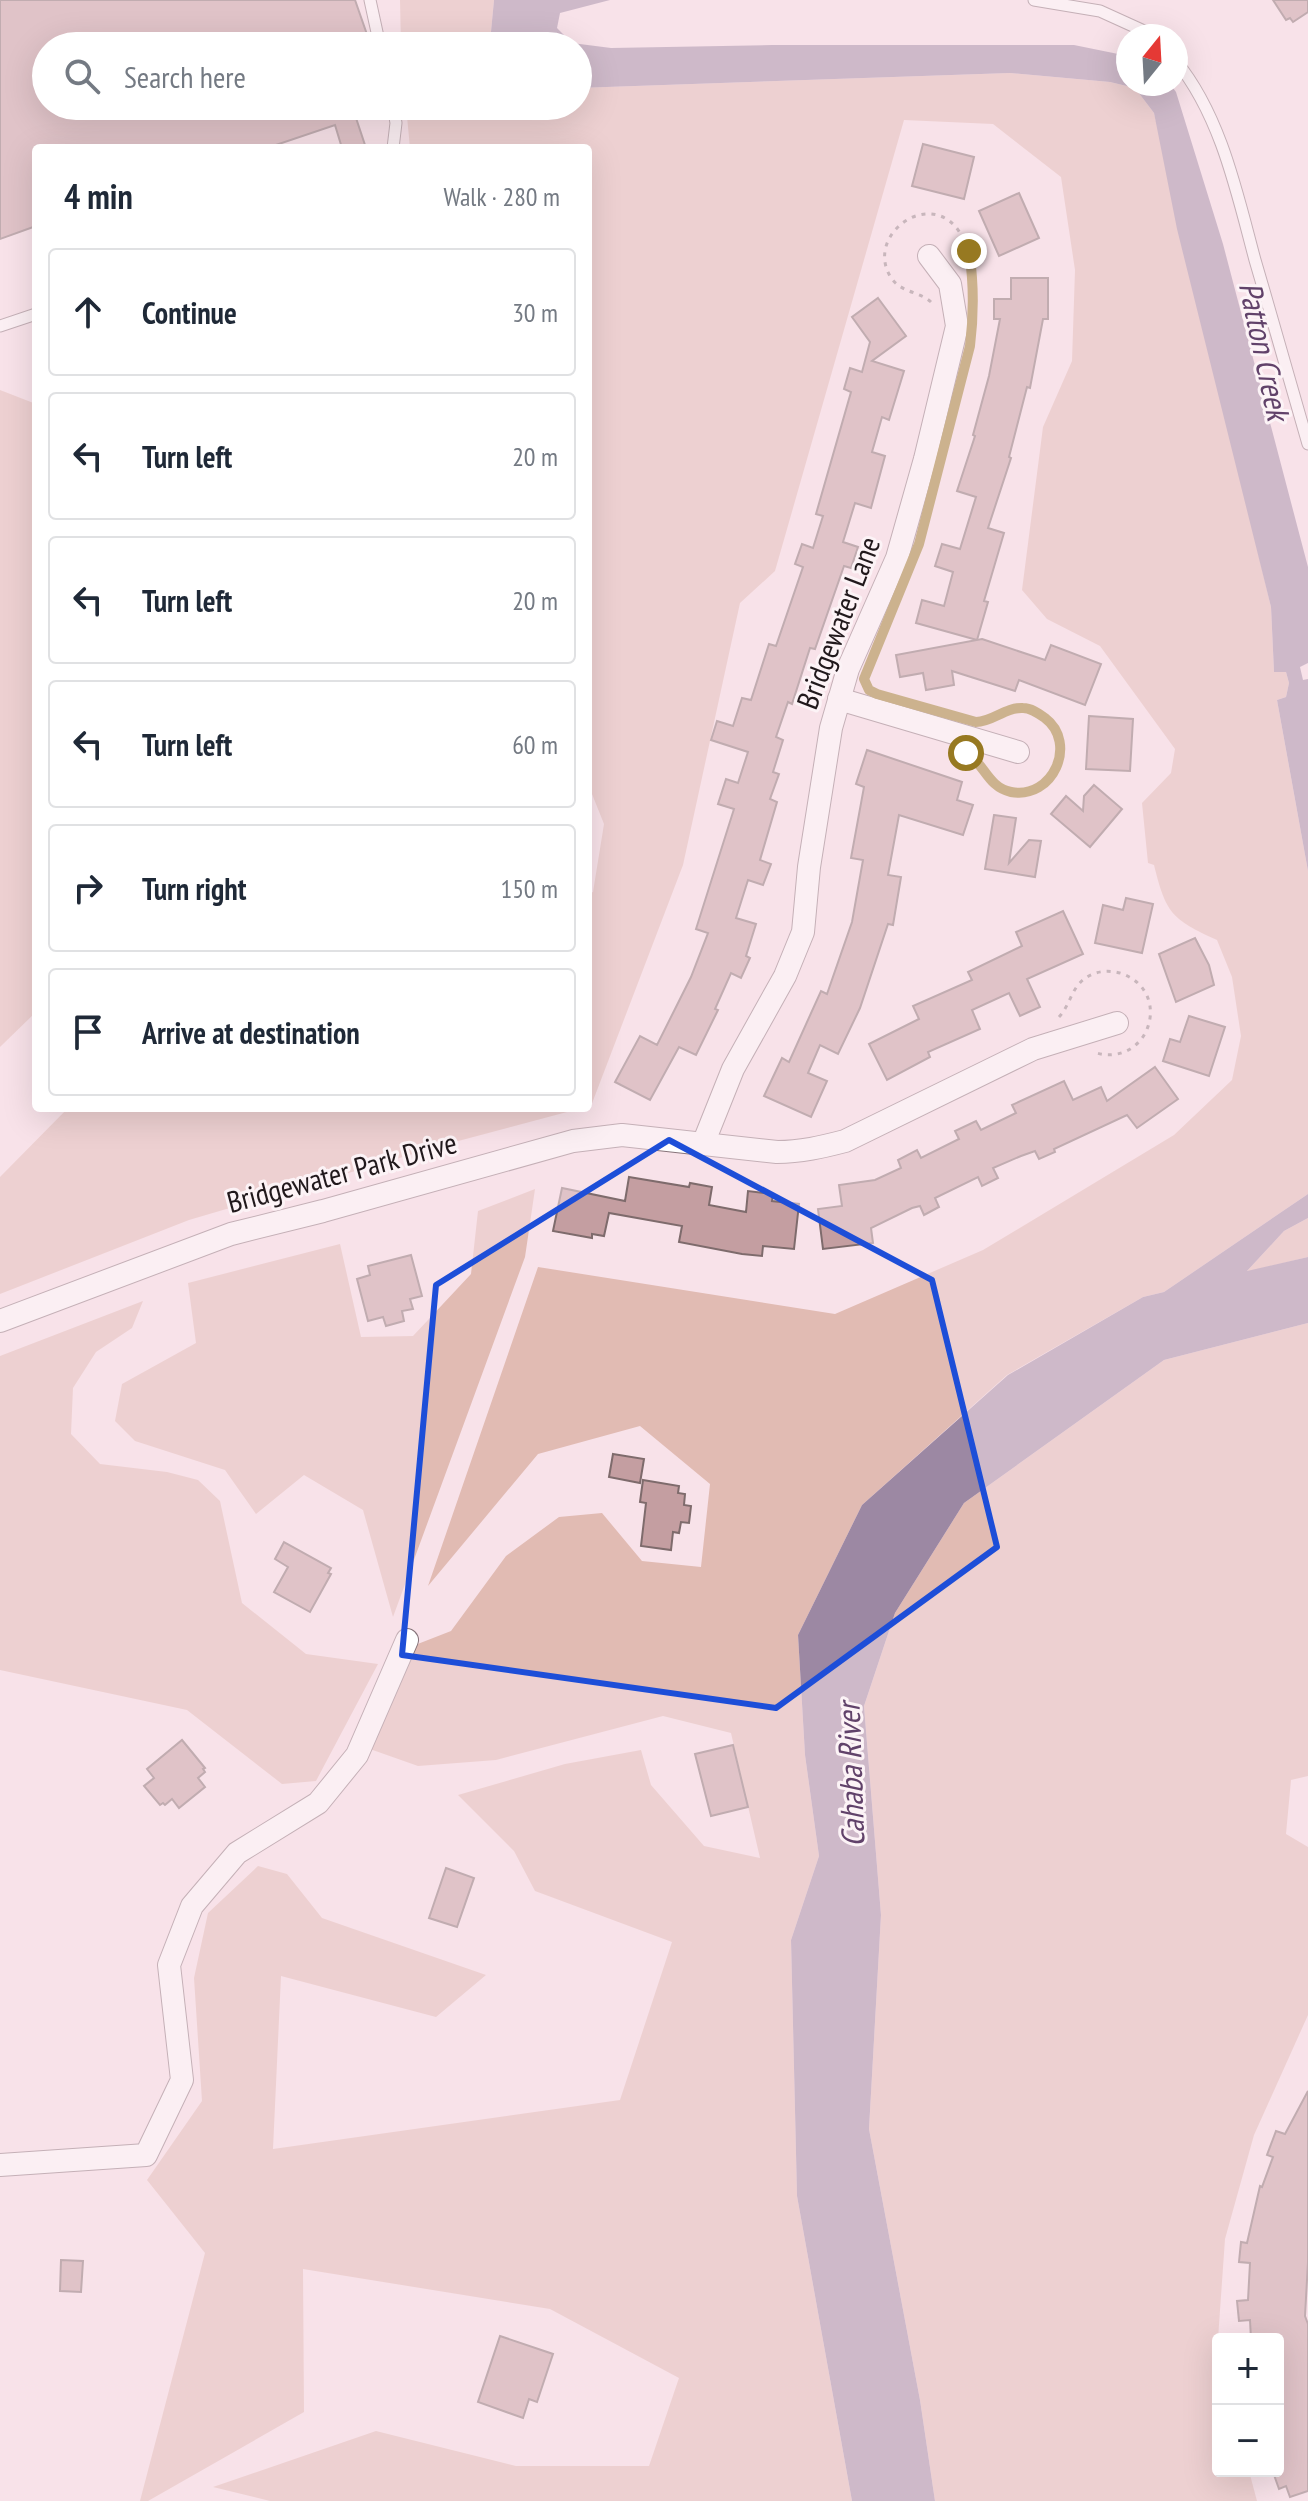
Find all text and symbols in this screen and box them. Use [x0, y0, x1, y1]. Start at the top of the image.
north arrow [1116, 24, 1188, 96]
search box [32, 32, 592, 120]
icon: search [60, 54, 104, 98]
text: Search here [124, 57, 246, 96]
text: 4 min [64, 174, 133, 218]
text: Walk · 280 m [443, 180, 560, 213]
route end [951, 233, 987, 269]
water label: Patton Creek [1230, 278, 1301, 427]
icon: ahead [66, 290, 110, 334]
text: Continue [142, 293, 237, 332]
text: 30 m [512, 296, 558, 329]
icon: left [66, 434, 110, 478]
text: Turn left [142, 437, 232, 476]
text: 20 m [512, 440, 558, 473]
street label: Bridgewater Lane [787, 531, 888, 714]
icon: left [66, 578, 110, 622]
text: Turn left [142, 581, 232, 620]
text: 20 m [512, 584, 558, 617]
icon: left [66, 722, 110, 766]
text: Turn left [142, 725, 232, 764]
text: 60 m [512, 728, 558, 761]
route start [948, 735, 984, 771]
icon: right [66, 866, 110, 910]
text: Turn right [142, 869, 246, 908]
text: 150 m [500, 872, 558, 905]
icon: arrive [66, 1010, 110, 1054]
text: Arrive at destination [142, 1013, 360, 1052]
street label: Bridgewater Park Drive [222, 1122, 461, 1221]
water label: Cahaba River [826, 1698, 874, 1848]
map controls [1212, 2333, 1284, 2477]
button: + [1212, 2333, 1284, 2405]
button: − [1212, 2405, 1284, 2477]

